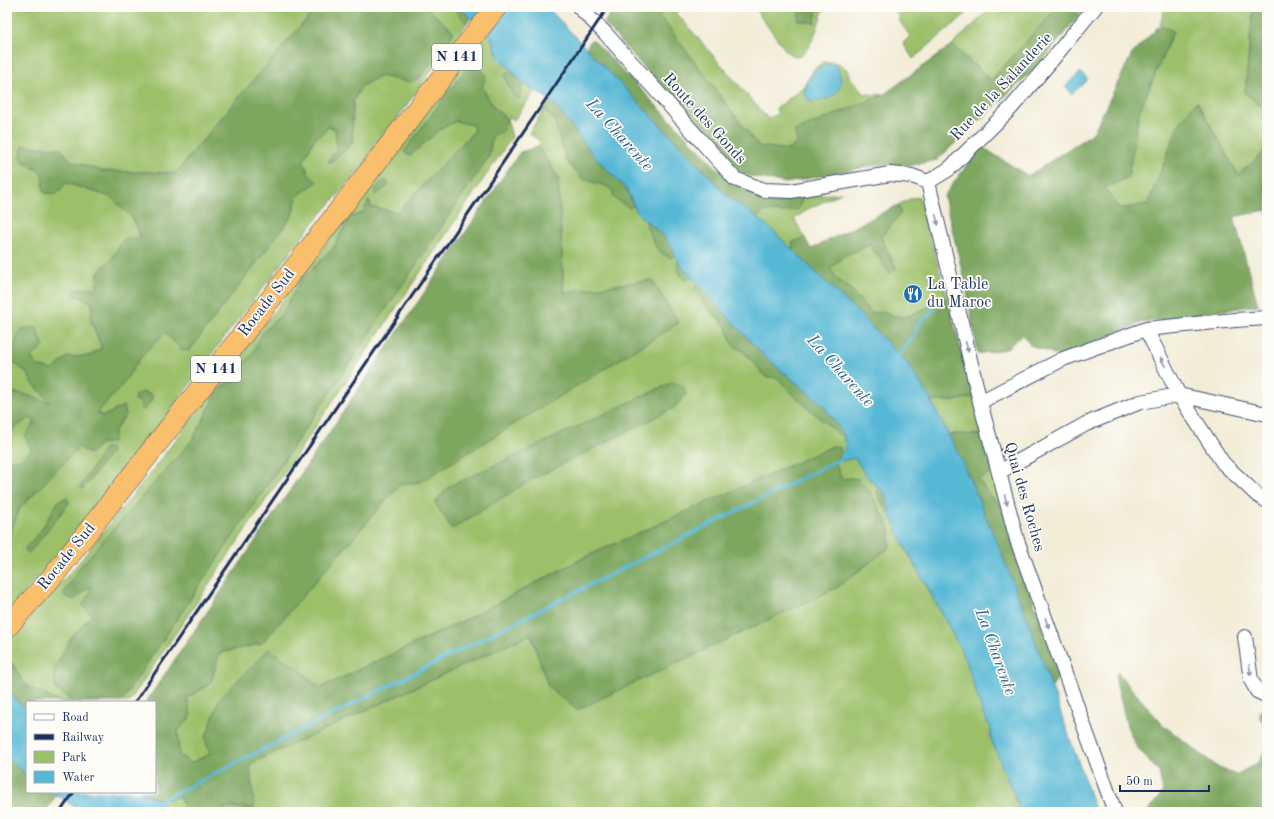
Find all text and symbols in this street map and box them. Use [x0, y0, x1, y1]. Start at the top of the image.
street label: Rue de la Salanderie [948, 30, 1056, 144]
road number: N 141 [432, 44, 482, 70]
street label: Route des Gonds [659, 71, 749, 167]
water label: La Charente [582, 95, 656, 175]
one-way arrow [934, 214, 940, 226]
street label: Rocade Sud [236, 266, 298, 340]
place label: La Table du Maroc [927, 277, 991, 311]
restaurant icon: La Table du Maroc [902, 283, 924, 305]
water label: La Charente [803, 331, 877, 411]
one-way arrow [965, 340, 971, 353]
road number: N 141 [191, 356, 241, 382]
one-way arrow [1159, 356, 1166, 368]
street label: Quai des Roches [1001, 440, 1047, 554]
one-way arrow [1003, 494, 1009, 506]
street label: Rocade Sud [35, 520, 99, 594]
water label: La Charente [971, 605, 1019, 698]
one-way arrow [1044, 617, 1050, 629]
one-way arrow [1247, 664, 1253, 676]
legend [26, 701, 156, 793]
text: Road [62, 712, 89, 724]
text: Railway [62, 732, 105, 744]
text: Park [62, 752, 87, 764]
scale bar [1120, 767, 1209, 793]
text: Water [62, 772, 95, 784]
text: 50 m [1126, 775, 1153, 788]

